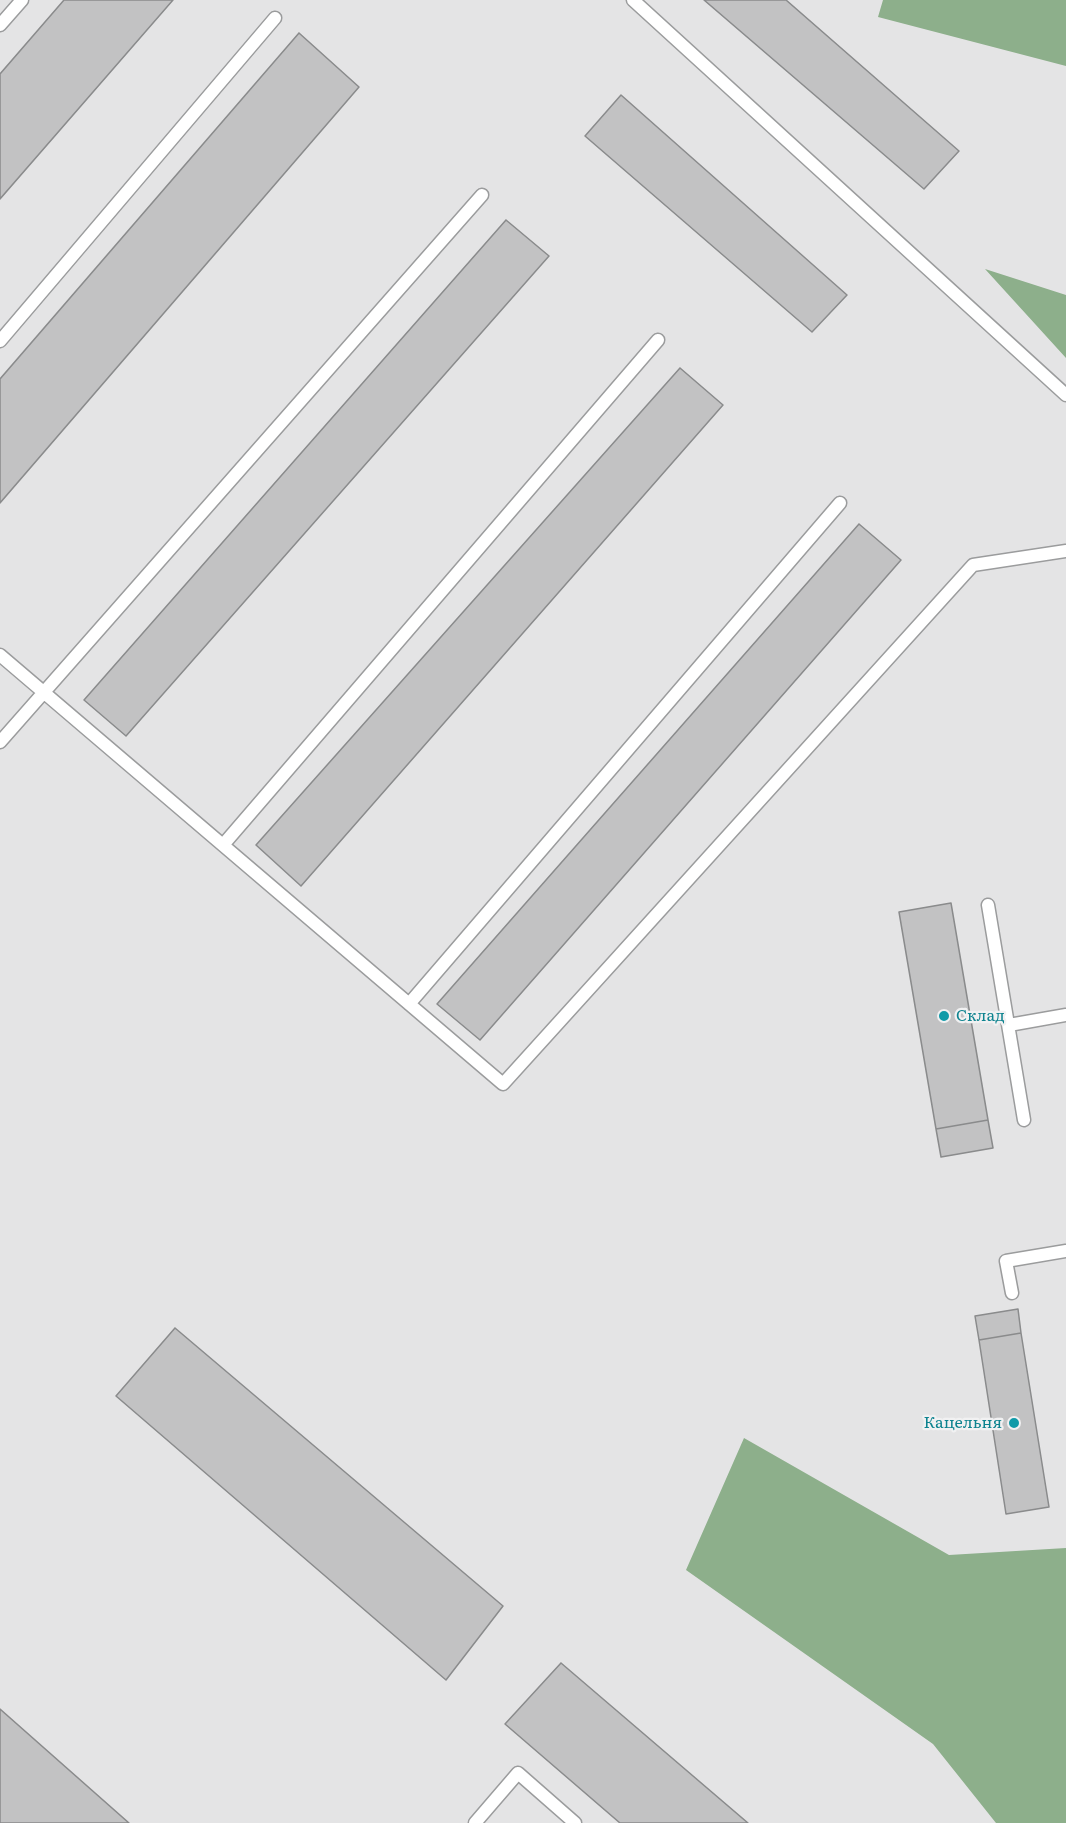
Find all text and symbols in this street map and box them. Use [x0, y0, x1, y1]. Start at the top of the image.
place label: Склад [956, 1006, 1005, 1026]
marker: Склад [937, 1009, 951, 1023]
place label: Кацельня [924, 1413, 1002, 1433]
marker: Кацельня [1007, 1416, 1021, 1430]

